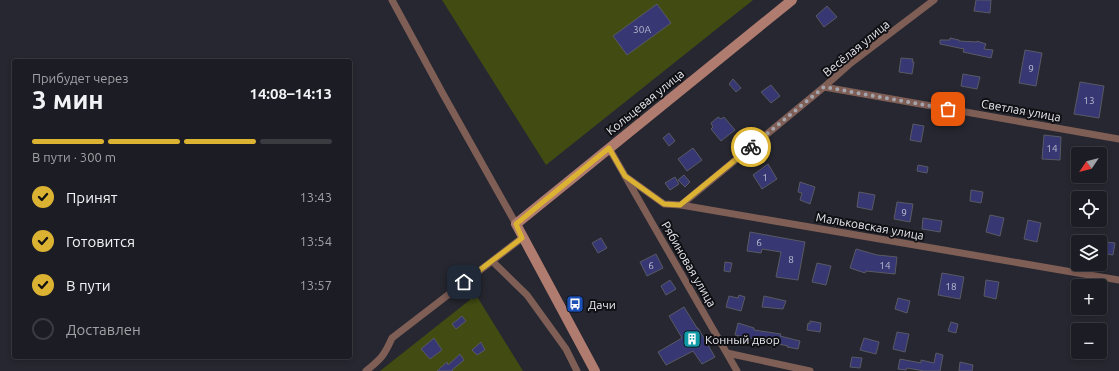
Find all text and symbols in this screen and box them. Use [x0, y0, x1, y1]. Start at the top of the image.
street label: Весёлая улица [820, 17, 892, 79]
house number: 30А [633, 24, 651, 35]
house number: 9 [1028, 63, 1034, 74]
street label: Кольцевая улица [604, 67, 686, 137]
text: Прибудет через [32, 71, 129, 85]
text: 3 мин [32, 85, 104, 114]
text: 14:08–14:13 [249, 85, 332, 102]
pin [931, 92, 965, 126]
house number: 13 [1083, 95, 1095, 106]
street label: Светлая улица [980, 97, 1062, 123]
icon: bag [937, 98, 959, 120]
courier [731, 127, 771, 167]
icon: bike [740, 136, 762, 158]
house number: 14 [1046, 143, 1058, 154]
north arrow [1071, 147, 1107, 183]
map controls [1071, 147, 1107, 359]
text: В пути · 300 m [32, 150, 116, 164]
house number: 1 [762, 172, 768, 183]
icon: check [32, 186, 54, 208]
text: Принят [66, 189, 118, 206]
text: 13:43 [299, 190, 332, 204]
button: locate [1071, 191, 1107, 227]
house number: 9 [901, 207, 907, 218]
street label: Мальковская улица [815, 210, 925, 242]
street label: Рябиновая улица [659, 219, 719, 309]
icon: check [32, 230, 54, 252]
text: Готовится [66, 233, 135, 250]
text: 13:54 [299, 234, 332, 248]
button: layers [1071, 235, 1107, 271]
house number: 6 [756, 237, 762, 248]
house number: 8 [788, 254, 794, 265]
house number: 6 [648, 260, 654, 271]
house number: 14 [879, 260, 891, 271]
pin [447, 265, 481, 299]
icon: home [453, 271, 475, 293]
icon: check [32, 274, 54, 296]
text: В пути [66, 277, 111, 294]
text: 13:57 [299, 278, 332, 292]
button: + [1071, 279, 1107, 315]
house number: 18 [945, 281, 957, 292]
bus stop icon: Дачи [565, 294, 585, 314]
place label: Дачи [588, 298, 616, 311]
text: Доставлен [66, 321, 141, 338]
button: − [1071, 323, 1107, 359]
building icon: Конный двор [682, 329, 702, 349]
place label: Конный двор [705, 333, 780, 346]

